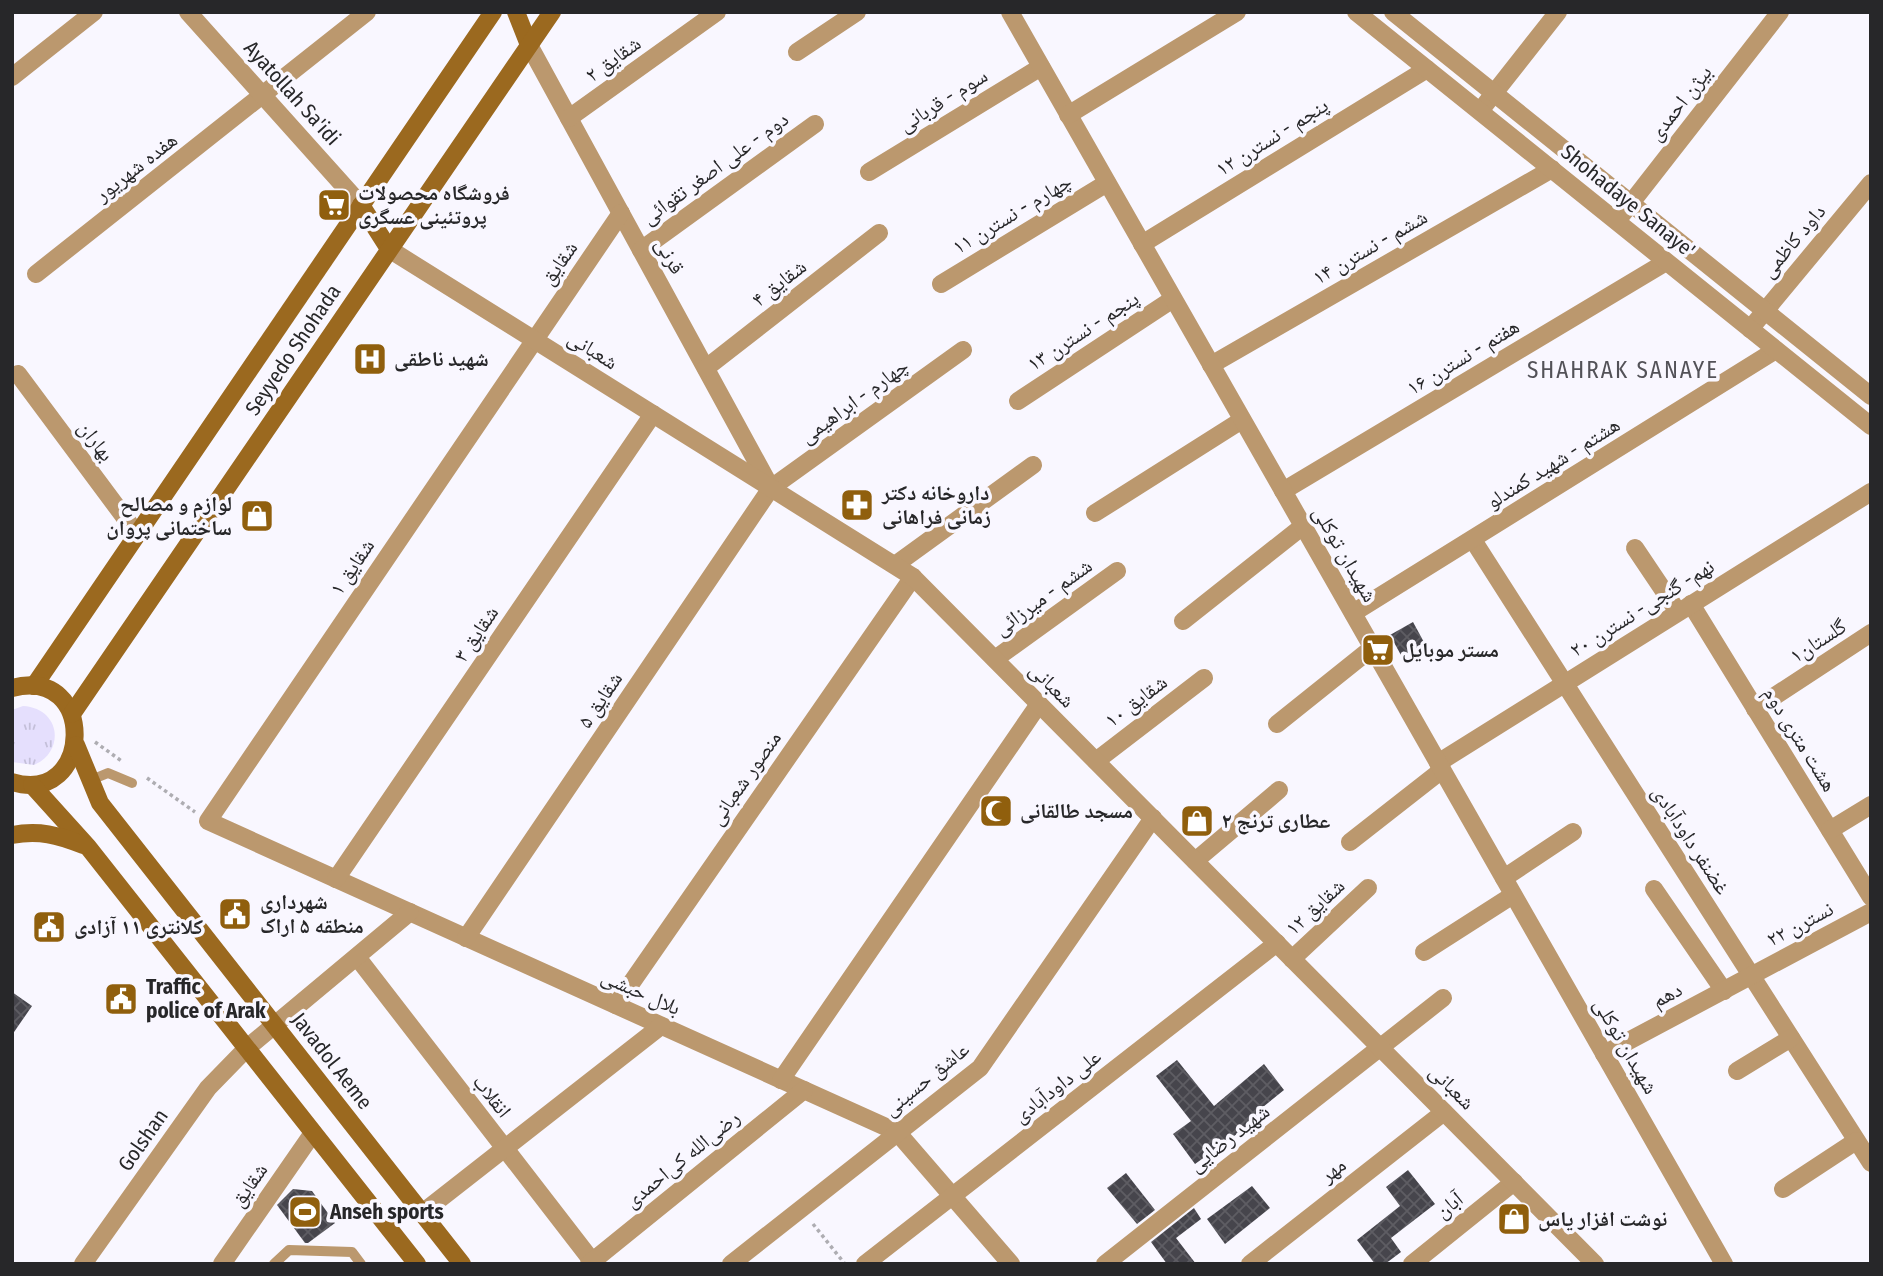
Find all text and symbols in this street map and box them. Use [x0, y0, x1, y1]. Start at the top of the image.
street label: شقایق ۲ [580, 30, 646, 88]
street label: Ayatollah Sa'idi [238, 35, 346, 151]
street label: بیژن احمدی [1642, 60, 1718, 146]
street label: سوم - قربانی [894, 62, 993, 138]
street label: پنجم - نسترن ۱۲ [1211, 92, 1334, 183]
street label: دوم - علی اصغر تقوائی [636, 106, 794, 231]
street label: هفده شهریور [89, 127, 182, 208]
street label: Shohadaye Sanaye' [1556, 139, 1700, 263]
street label: چهارم - نسترن ۱۱ [948, 168, 1077, 261]
place label: فروشگاه محصولات پروتئینی عسگری [358, 180, 510, 230]
supermarket icon: فروشگاه محصولات پروتئینی عسگری [315, 186, 353, 224]
street label: داود کاظمی [1755, 199, 1831, 283]
street label: ششم - نسترن ۱۴ [1308, 204, 1433, 291]
street label: قرنی [650, 233, 690, 279]
street label: شقایق [535, 236, 583, 290]
street label: شقایق ۴ [746, 254, 812, 312]
street label: Seyyedo Shohada [240, 280, 346, 420]
street label: پنجم - نسترن ۱۳ [1022, 285, 1144, 378]
street label: هفتم - نسترن ۱۶ [1402, 313, 1525, 402]
street label: شعبانی [563, 325, 623, 375]
hospital icon: شهید ناطقی [351, 340, 389, 378]
place label: شهید ناطقی [394, 346, 489, 372]
street label: چهارم - ابراهیمی [794, 353, 914, 450]
district label: SHAHRAK SANAYE [1527, 356, 1719, 384]
street label: هشتم - شهید کمندلو [1481, 411, 1625, 515]
street label: بهاران [72, 415, 120, 467]
place label: داروخانه دکتر زمانی فراهانی [881, 480, 991, 530]
pharmacy icon: داروخانه دکتر زمانی فراهانی [838, 486, 876, 524]
place label: لوازم و مصالح ساختمانی پروان [106, 491, 232, 541]
shop icon: لوازم و مصالح ساختمانی پروان [238, 497, 276, 535]
street label: شهیدان توکلی [1307, 501, 1383, 607]
street label: شقایق ۱ [324, 534, 380, 600]
street label: ششم - میرزائی [989, 553, 1098, 642]
street label: نهم- گنجی- نسترن ۲۰ [1565, 553, 1720, 664]
street label: شقایق ۳ [448, 601, 504, 667]
street label: گلستان۱ [1785, 613, 1851, 669]
supermarket icon: مستر موبایل [1359, 631, 1397, 669]
place label: مستر موبایل [1402, 637, 1499, 663]
street label: شعبانی [1024, 657, 1080, 713]
street label: شقایق ۵ [572, 667, 628, 733]
street label: شقایق ۱۰ [1100, 669, 1172, 733]
street label: هشت متری دوم [1757, 682, 1843, 797]
street label: منصور شعبانی [703, 726, 787, 830]
street label: غضنفر داودآبادی [1646, 781, 1736, 900]
mosque icon: مسجد طالقانی [977, 792, 1015, 830]
place label: مسجد طالقانی [1020, 798, 1133, 824]
shop icon: عطاری ترنج ۲ [1178, 802, 1216, 840]
place label: عطاری ترنج ۲ [1222, 808, 1331, 835]
street label: شقایق ۱۲ [1280, 873, 1350, 941]
place label: شهرداری منطقه ۵ اراک [260, 889, 364, 939]
public building icon: شهرداری منطقه ۵ اراک [216, 895, 254, 933]
street label: نسترن ۲۲ [1762, 896, 1838, 952]
public building icon: کلانتری ۱۱ آزادی [30, 908, 68, 946]
place label: کلانتری ۱۱ آزادی [74, 914, 203, 940]
street label: بلال حبشی [597, 963, 685, 1021]
place label: Traffic police of Arak [146, 974, 266, 1024]
street label: دهم [1647, 976, 1687, 1015]
public building icon: Traffic police of Arak [102, 980, 140, 1018]
street label: شهیدان توکلی [1588, 993, 1664, 1099]
street label: Javadol Aeme [286, 1007, 378, 1115]
street label: عاشق حسینی [878, 1036, 975, 1122]
street label: علی داودآبادی [1008, 1043, 1107, 1129]
street label: شعبانی [1424, 1059, 1480, 1115]
street label: انقلاب [467, 1069, 517, 1123]
street label: شهید رضایی [1183, 1098, 1275, 1178]
street label: Golshan [112, 1104, 174, 1176]
street label: رضی‌الله کی‌احمدی [619, 1104, 745, 1214]
street label: مهر [1314, 1152, 1351, 1189]
street label: شقایق [225, 1158, 273, 1212]
street label: آبان [1430, 1186, 1469, 1224]
sports icon: Anseh sports [286, 1193, 324, 1231]
place label: Anseh sports [329, 1199, 444, 1225]
shop icon: نوشت افزار یاس [1495, 1200, 1533, 1238]
place label: نوشت افزار یاس [1538, 1206, 1667, 1232]

